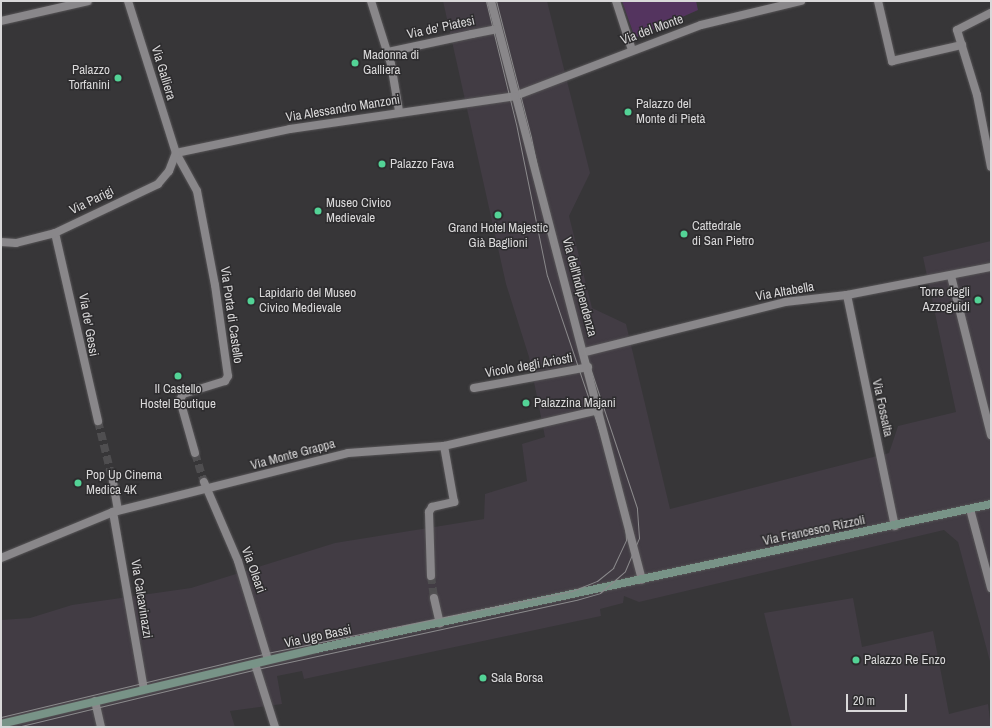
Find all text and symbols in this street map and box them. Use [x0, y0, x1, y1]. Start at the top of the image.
street label: Via del Monte [619, 11, 685, 49]
street label: Via de' Piatesi [406, 13, 476, 43]
street label: Via Galliera [147, 44, 179, 102]
place label: Madonna di Galliera [363, 48, 419, 79]
marker: Madonna di Galliera [350, 58, 360, 68]
place label: Palazzo Torfanini [69, 63, 110, 94]
marker: Palazzo Torfanini [113, 73, 123, 83]
street label: Via Alessandro Manzoni [285, 92, 401, 126]
place label: Palazzo del Monte di Pietà [636, 97, 705, 128]
marker: Palazzo del Monte di Pietà [623, 107, 633, 117]
place label: Palazzo Fava [390, 156, 454, 172]
marker: Palazzo Fava [377, 159, 387, 169]
street label: Via Parigi [67, 184, 117, 218]
place label: Museo Civico Medievale [326, 196, 391, 227]
marker: Museo Civico Medievale [313, 206, 323, 216]
marker: Grand Hotel Majestic Già Baglioni [493, 210, 503, 220]
place label: Cattedrale di San Pietro [692, 219, 754, 250]
place label: Grand Hotel Majestic Già Baglioni [448, 221, 548, 252]
marker: Cattedrale di San Pietro [679, 229, 689, 239]
street label: Via dell'Indipendenza [558, 236, 600, 338]
street label: Via Porta di Castello [216, 266, 246, 364]
street label: Via Altabella [754, 279, 816, 305]
place label: Torre degli Azzoguidi [920, 285, 970, 316]
place label: Lapidario del Museo Civico Medievale [259, 286, 356, 317]
street label: Via de' Gessi [75, 292, 101, 358]
marker: Torre degli Azzoguidi [973, 295, 983, 305]
marker: Lapidario del Museo Civico Medievale [246, 296, 256, 306]
street label: Vicolo degli Ariosti [484, 351, 574, 381]
marker: Il Castello Hostel Boutique [173, 371, 183, 381]
street label: Via Fossalta [868, 378, 896, 438]
place label: Il Castello Hostel Boutique [140, 382, 216, 413]
place label: Palazzina Majani [534, 395, 616, 411]
marker: Palazzina Majani [521, 398, 531, 408]
street label: Via Monte Grappa [249, 436, 337, 474]
place label: Pop Up Cinema Medica 4K [86, 468, 162, 499]
marker: Pop Up Cinema Medica 4K [73, 478, 83, 488]
street label: Via Francesco Rizzoli [761, 513, 867, 549]
street label: Via Oleari [237, 545, 269, 595]
street label: Via Calcavinazzi [127, 558, 155, 640]
street label: Via Ugo Bassi [283, 622, 353, 652]
place label: Palazzo Re Enzo [864, 652, 946, 668]
marker: Palazzo Re Enzo [851, 655, 861, 665]
place label: Sala Borsa [491, 670, 543, 686]
marker: Sala Borsa [478, 673, 488, 683]
scale bar [848, 686, 909, 712]
text: 20 m [853, 693, 875, 709]

